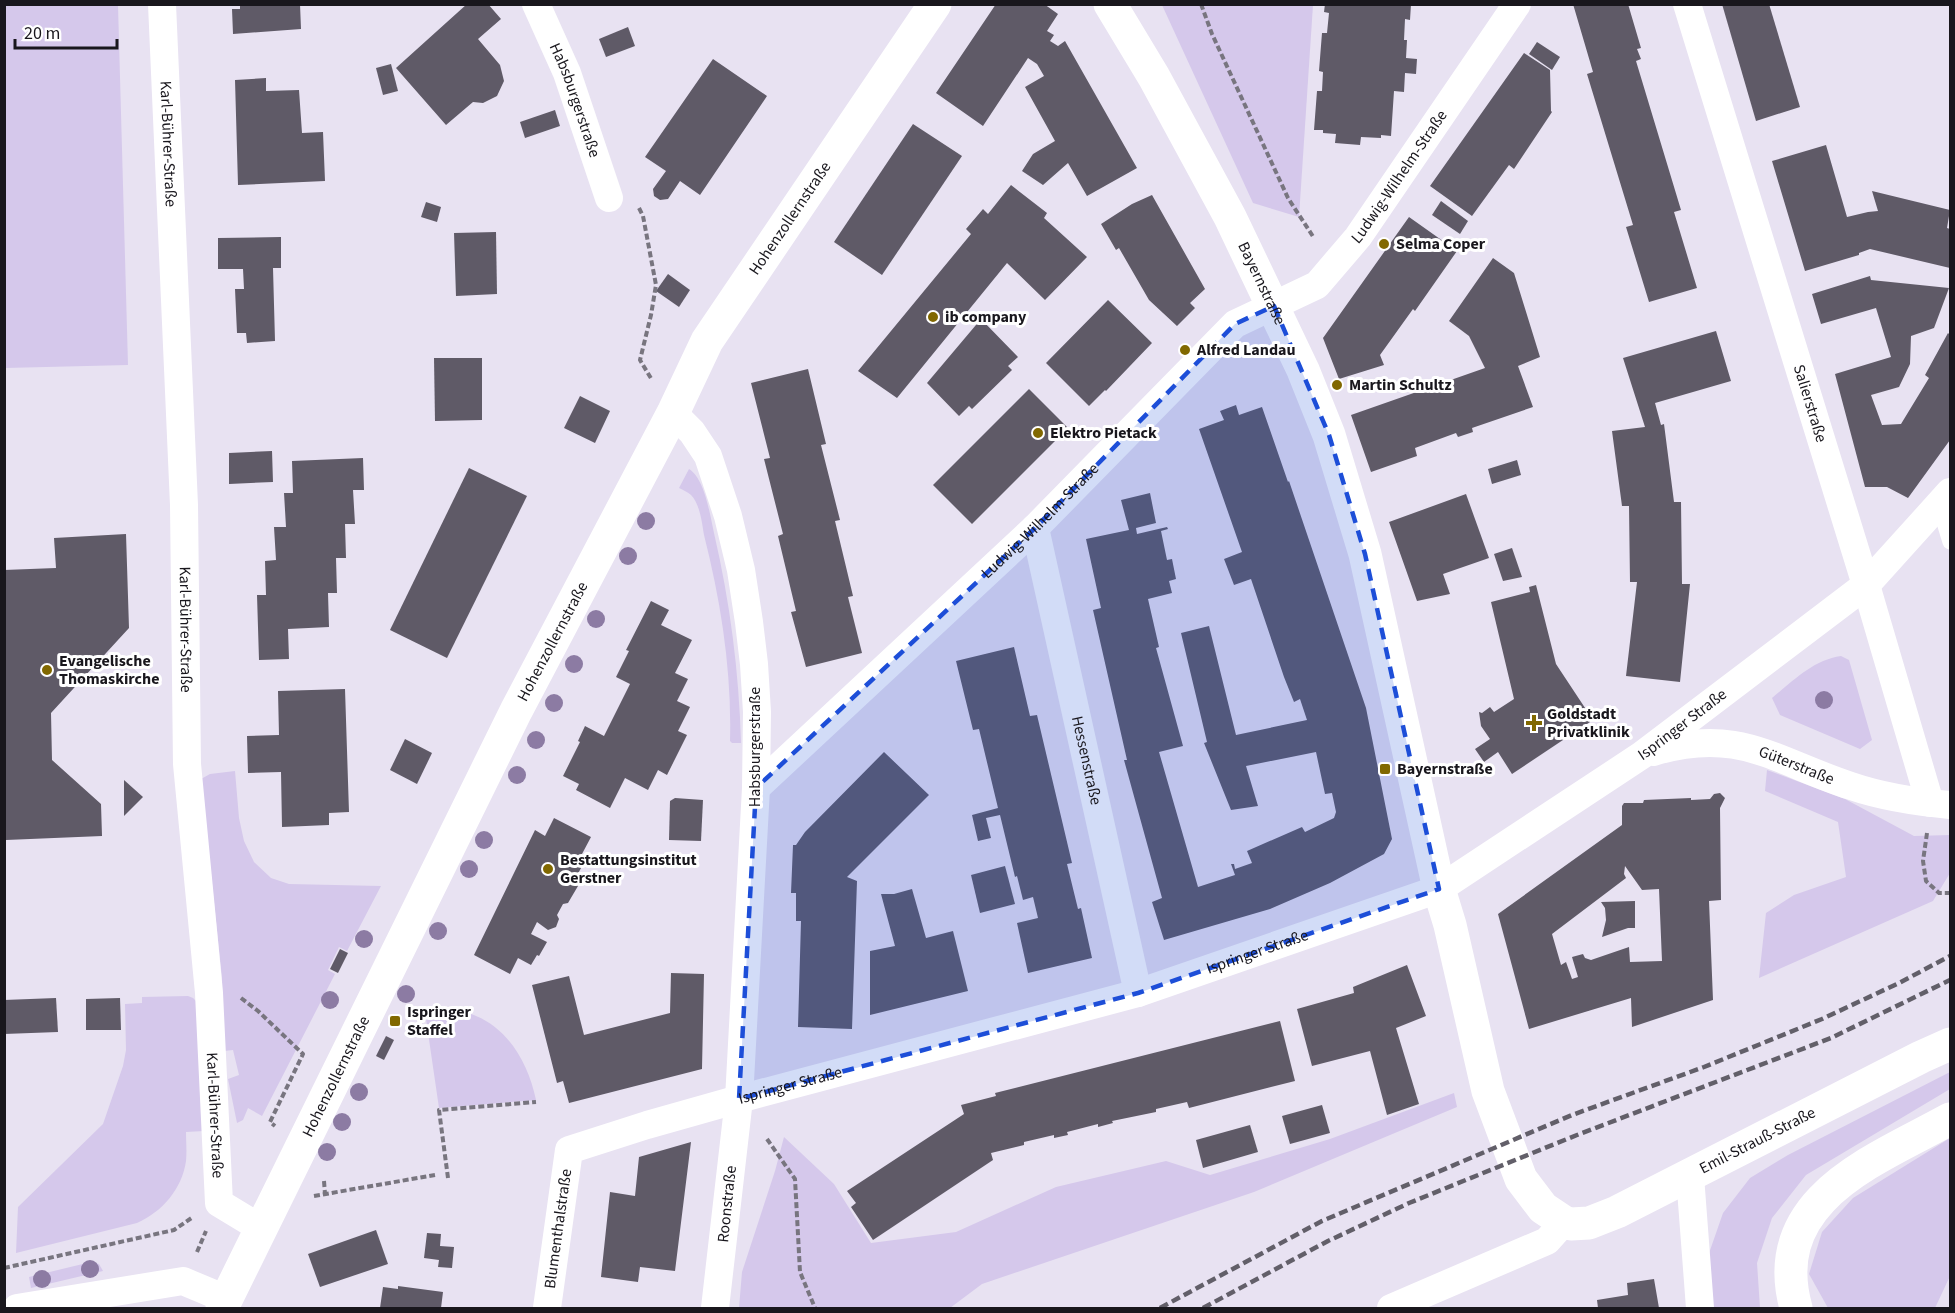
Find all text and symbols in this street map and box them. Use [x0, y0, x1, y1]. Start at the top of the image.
scale bar [15, 12, 117, 50]
text: 20 m [24, 21, 60, 46]
street label: Habsburgerstraße [544, 39, 606, 161]
street label: Karl-Bührer-Straße [154, 80, 182, 207]
street label: Ludwig-Wilhelm-Straße [1346, 106, 1453, 248]
street label: Hohenzollernstraße [744, 157, 836, 279]
place label: Selma Coper [1396, 233, 1486, 255]
marker: Selma Coper [1377, 237, 1391, 251]
street label: Bayernstraße [1232, 238, 1291, 328]
place label: ib company [945, 306, 1027, 328]
marker: ib company [926, 310, 940, 324]
place label: Alfred Landau [1196, 339, 1296, 361]
marker: Alfred Landau [1178, 343, 1192, 357]
street label: Salierstraße [1788, 362, 1832, 445]
place label: Martin Schultz [1349, 374, 1452, 396]
marker: Martin Schultz [1330, 378, 1344, 392]
place label: Elektro Pietack [1050, 422, 1157, 444]
marker: Elektro Pietack [1031, 426, 1045, 440]
street label: Ludwig-Wilhelm-Straße [976, 458, 1104, 584]
street label: Karl-Bührer-Straße [174, 566, 197, 693]
street label: Hohenzollernstraße [512, 578, 593, 705]
place label: Evangelische Thomaskirche [59, 650, 159, 690]
marker: Evangelische Thomaskirche [40, 663, 54, 677]
street label: Ispringer Straße [1634, 683, 1731, 766]
street label: Habsburgerstraße [744, 687, 766, 807]
place label: Goldstadt Privatklinik [1547, 703, 1630, 743]
street label: Hessenstraße [1066, 714, 1107, 807]
marker: Goldstadt Privatklinik [1525, 714, 1543, 732]
street label: Güterstraße [1756, 741, 1837, 790]
place label: Bayernstraße [1397, 758, 1493, 780]
marker: Bayernstraße [1378, 762, 1392, 776]
place label: Bestattungsinstitut Gerstner [560, 849, 697, 889]
marker: Bestattungsinstitut Gerstner [541, 862, 555, 876]
street label: Ispringer Straße [1203, 924, 1311, 980]
place label: Ispringer Staffel [407, 1001, 472, 1041]
street label: Hohenzollernstraße [297, 1012, 375, 1141]
marker: Ispringer Staffel [388, 1014, 402, 1028]
street label: Karl-Bührer-Straße [201, 1052, 229, 1179]
street label: Ispringer Straße [736, 1061, 845, 1110]
street label: Emil-Strauß-Straße [1695, 1102, 1819, 1179]
street label: Roonstraße [712, 1164, 742, 1244]
street label: Blumenthalstraße [539, 1167, 577, 1290]

